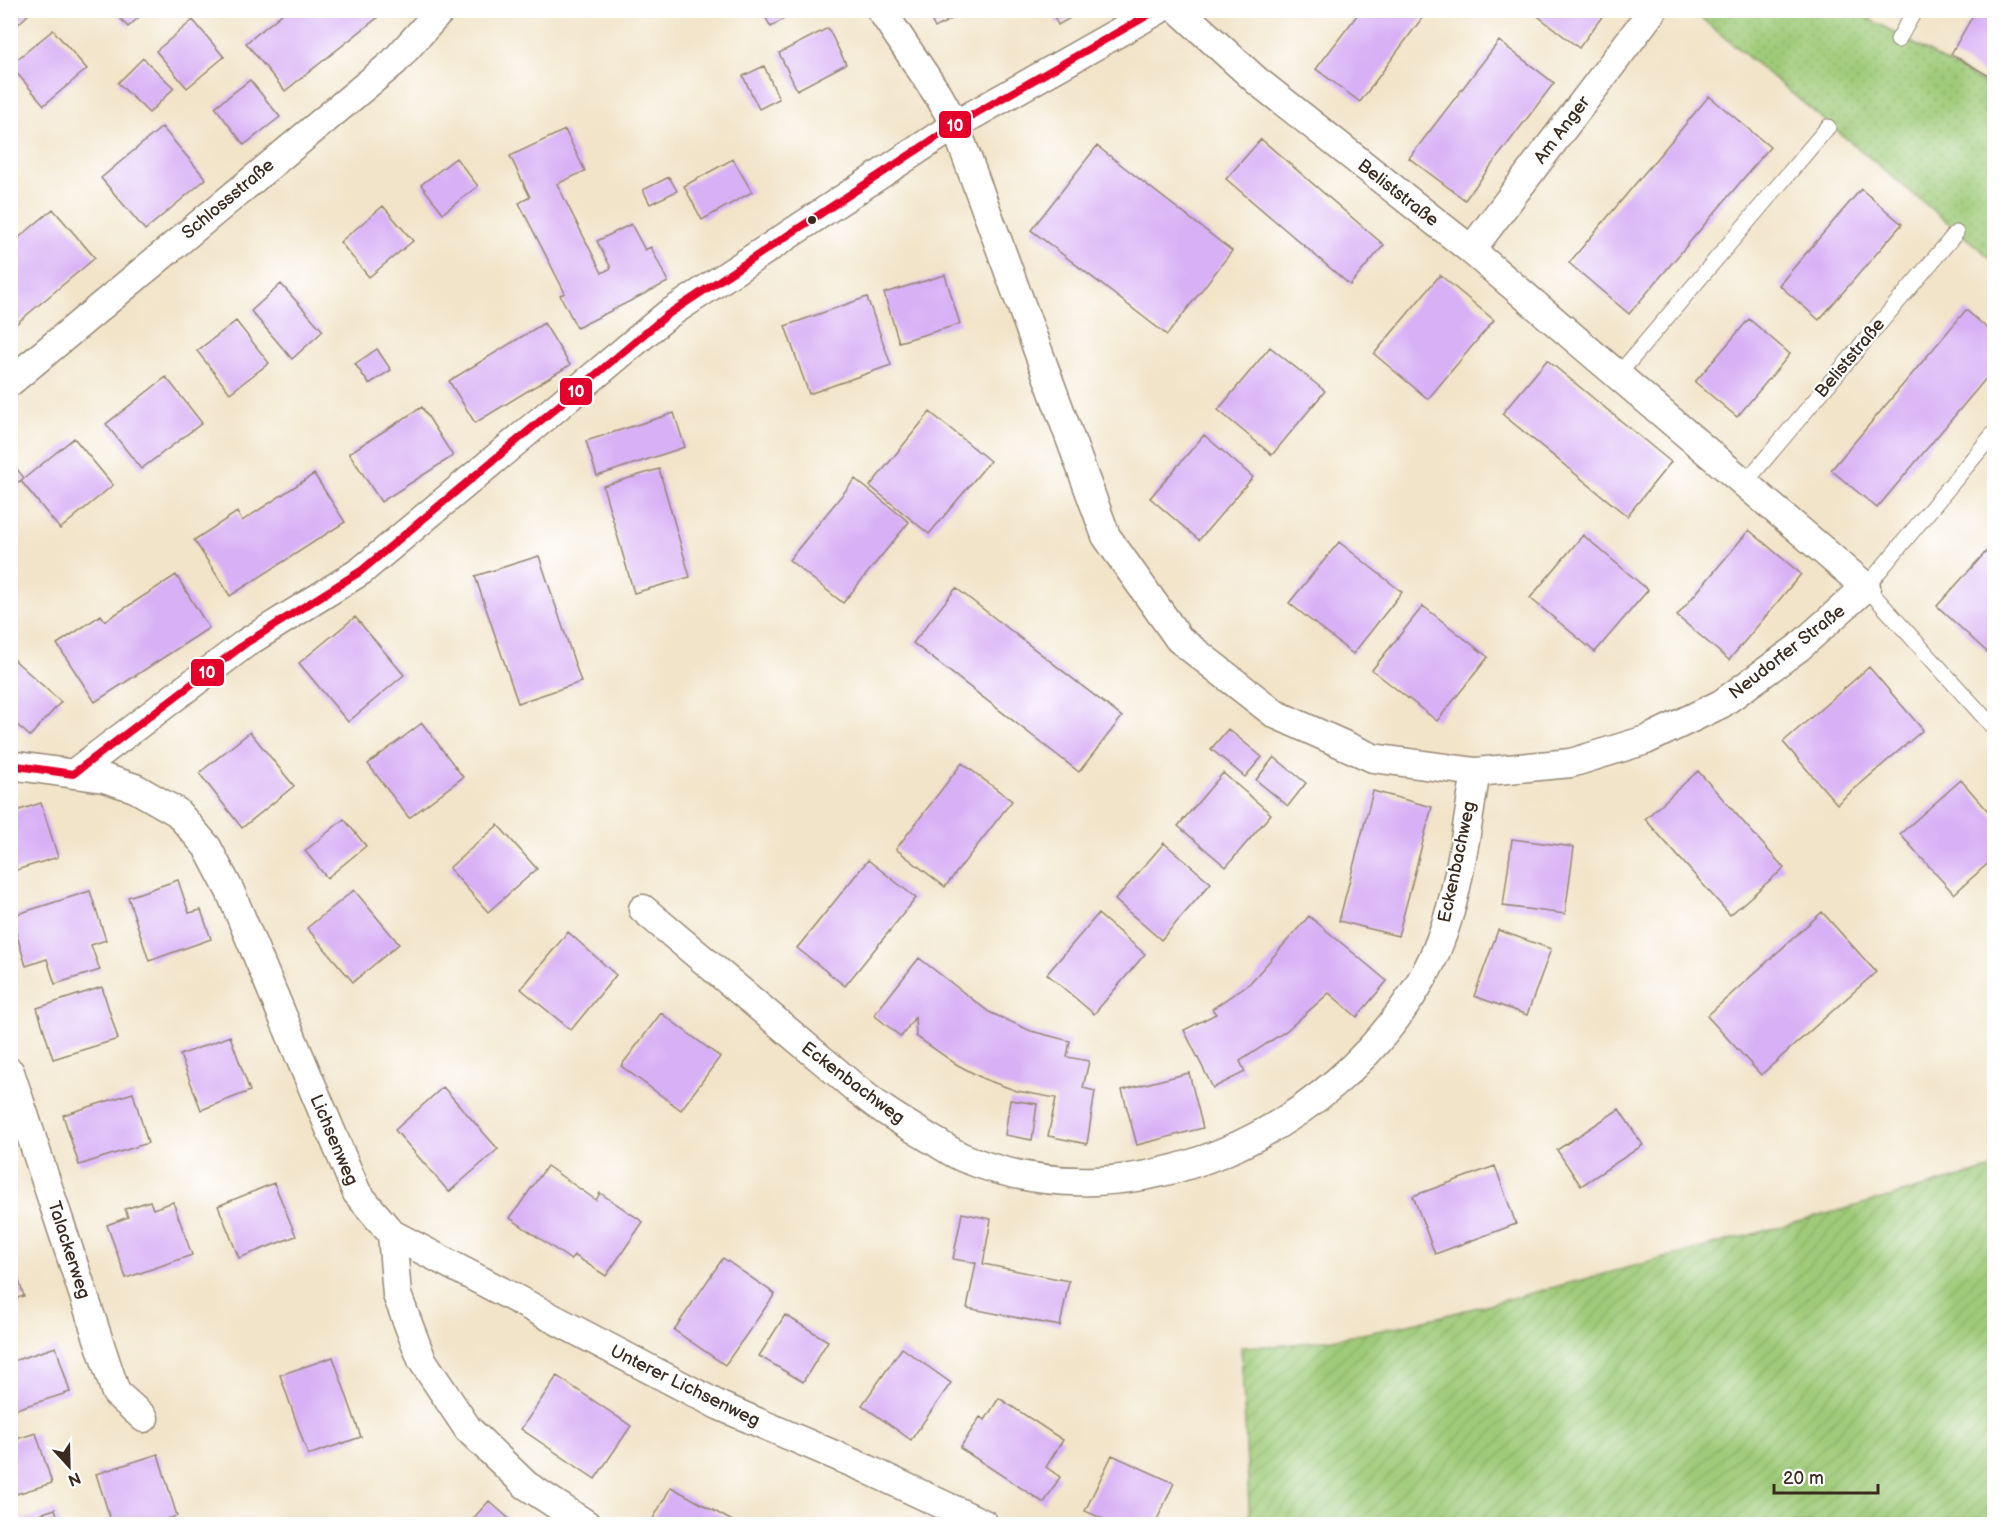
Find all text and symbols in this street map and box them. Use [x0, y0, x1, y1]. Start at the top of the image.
street label: Am Anger [1530, 92, 1595, 168]
line badge: 10 [938, 110, 972, 139]
text: 10 [947, 117, 963, 136]
street label: Schlossstraße [178, 154, 279, 244]
street label: Beliststraße [1353, 155, 1443, 231]
unlabelled marker [806, 214, 818, 226]
street label: Beliststraße [1811, 314, 1889, 402]
line badge: 10 [559, 377, 593, 406]
text: 10 [568, 383, 584, 402]
street label: Neudorfer Straße [1725, 600, 1849, 704]
line badge: 10 [190, 658, 225, 687]
text: 10 [199, 664, 215, 683]
street label: Eckenbachweg [1434, 799, 1480, 925]
street label: Eckenbachweg [797, 1037, 909, 1129]
street label: Lichsenweg [305, 1091, 363, 1189]
street label: Talackerweg [43, 1199, 95, 1301]
street label: Unterer Lichsenweg [607, 1341, 763, 1431]
north arrow [39, 1436, 99, 1496]
scale bar [1774, 1457, 1878, 1495]
text: N [65, 1467, 83, 1490]
text: 20 m [1783, 1468, 1824, 1489]

